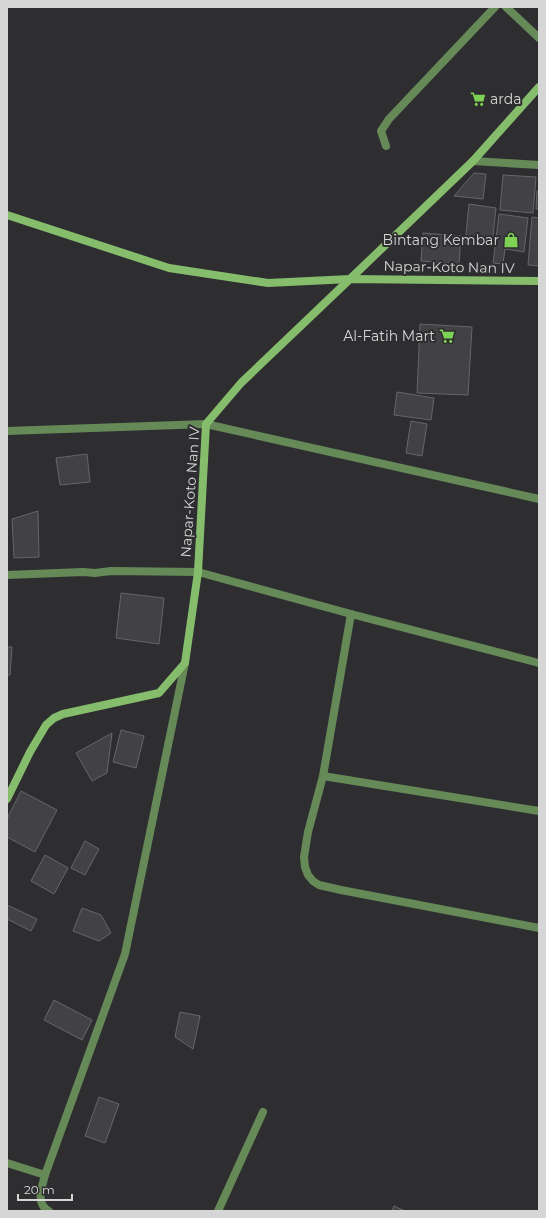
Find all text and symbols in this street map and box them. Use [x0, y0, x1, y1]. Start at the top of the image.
supermarket icon: arda [469, 90, 487, 108]
place label: arda [490, 90, 521, 108]
place label: Bintang Kembar [383, 231, 499, 249]
shop icon: Bintang Kembar [502, 231, 520, 249]
street label: Napar-Koto Nan IV [383, 257, 515, 277]
place label: Al-Fatih Mart [343, 327, 435, 345]
supermarket icon: Al-Fatih Mart [438, 327, 456, 345]
street label: Napar-Koto Nan IV [176, 426, 204, 558]
scale bar [18, 1176, 72, 1202]
text: 20 m [24, 1182, 55, 1197]

